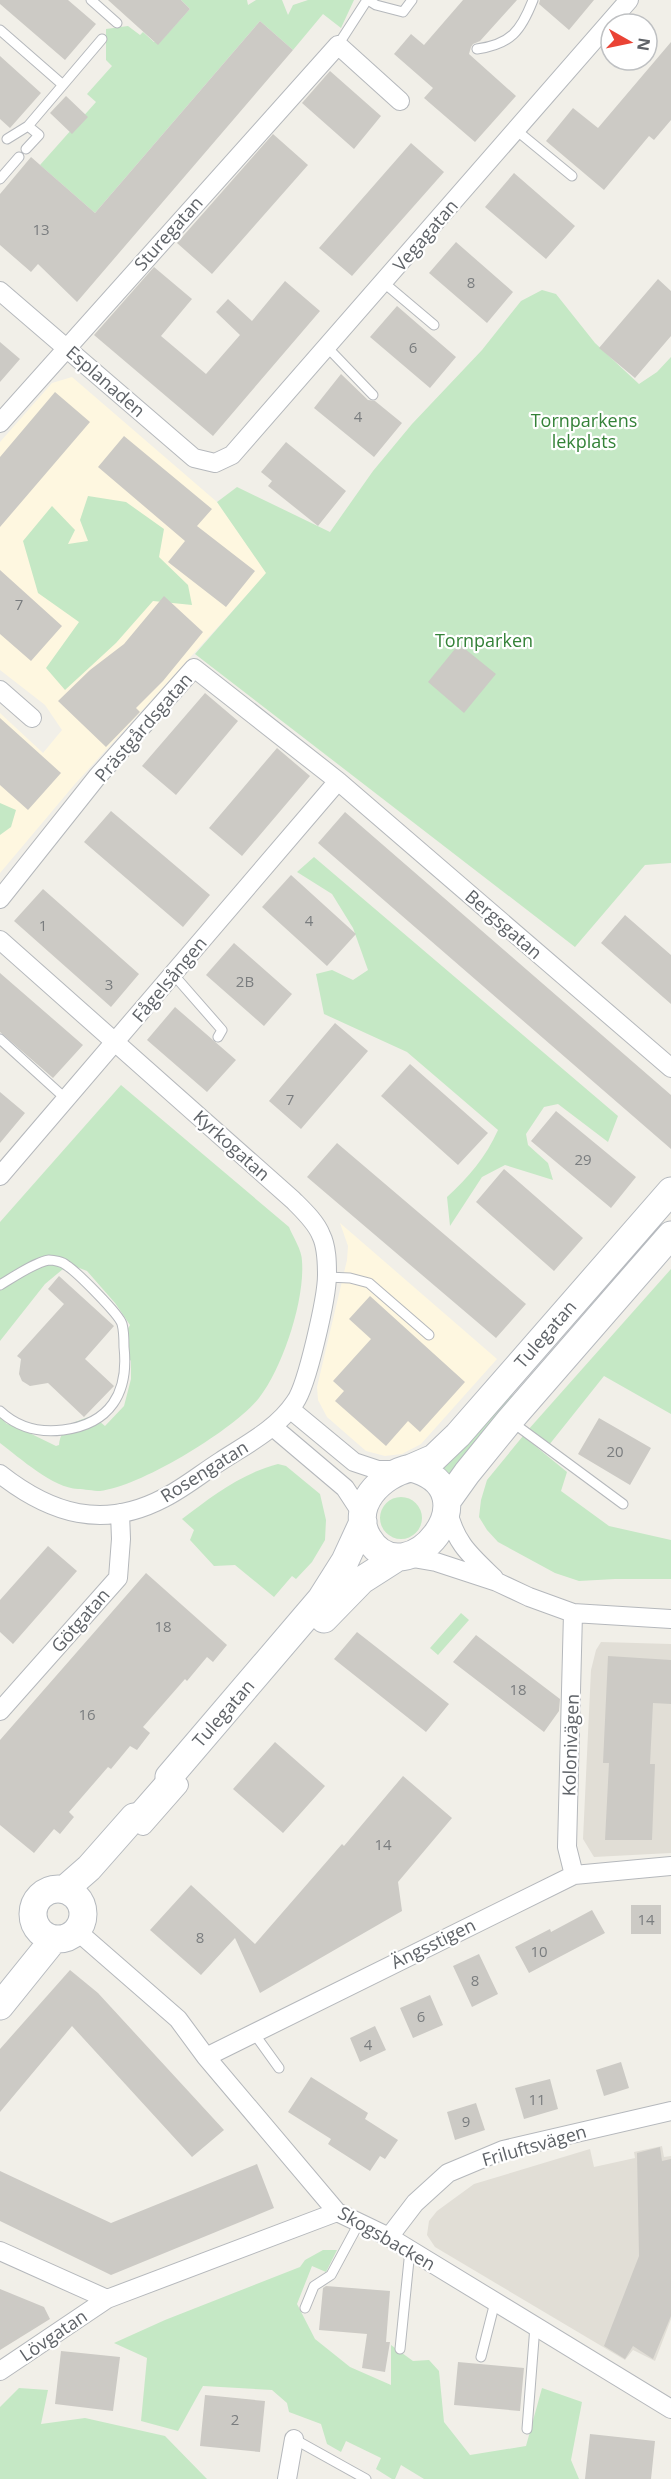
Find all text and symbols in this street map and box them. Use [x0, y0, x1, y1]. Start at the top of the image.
north arrow [599, 12, 659, 72]
text: N [632, 36, 656, 52]
street label: Sturegatan [128, 191, 208, 275]
street label: Vegagatan [387, 194, 463, 276]
house number: 13 [32, 219, 50, 239]
house number: 8 [467, 272, 475, 292]
house number: 6 [409, 337, 417, 357]
street label: Esplanaden [61, 340, 151, 422]
house number: 4 [354, 406, 363, 426]
park label: Tornparkens lekplats [531, 408, 637, 453]
house number: 7 [15, 594, 23, 614]
park label: Tornparken [435, 628, 533, 652]
street label: Prästgårdsgatan [89, 667, 197, 787]
street label: Bergsgatan [460, 884, 548, 964]
house number: 4 [305, 910, 314, 930]
house number: 1 [39, 915, 47, 935]
street label: Fågelsången [126, 931, 212, 1027]
house number: 2B [236, 971, 254, 991]
house number: 3 [105, 974, 113, 994]
house number: 7 [286, 1089, 294, 1109]
street label: Kyrkogatan [189, 1104, 275, 1186]
house number: 29 [574, 1149, 592, 1169]
street label: Tulegatan [509, 1295, 581, 1373]
street label: Rosengatan [156, 1435, 252, 1507]
house number: 20 [606, 1441, 624, 1461]
street label: Götgatan [45, 1583, 115, 1657]
house number: 18 [154, 1616, 172, 1636]
street label: Tulegatan [187, 1674, 259, 1752]
house number: 18 [509, 1679, 527, 1699]
street label: Kolonivägen [556, 1693, 584, 1797]
house number: 16 [78, 1704, 96, 1724]
house number: 14 [374, 1834, 392, 1854]
house number: 14 [637, 1909, 655, 1929]
street label: Ängsstigen [387, 1912, 479, 1974]
house number: 8 [196, 1927, 204, 1947]
house number: 10 [530, 1941, 548, 1961]
house number: 8 [471, 1970, 479, 1990]
house number: 6 [417, 2006, 425, 2026]
house number: 4 [364, 2034, 373, 2054]
house number: 11 [528, 2089, 546, 2109]
house number: 9 [462, 2111, 470, 2131]
street label: Friluftsvägen [479, 2119, 589, 2171]
street label: Skogsbacken [334, 2200, 440, 2276]
street label: Lövgatan [15, 2304, 91, 2366]
house number: 2 [231, 2409, 239, 2429]

